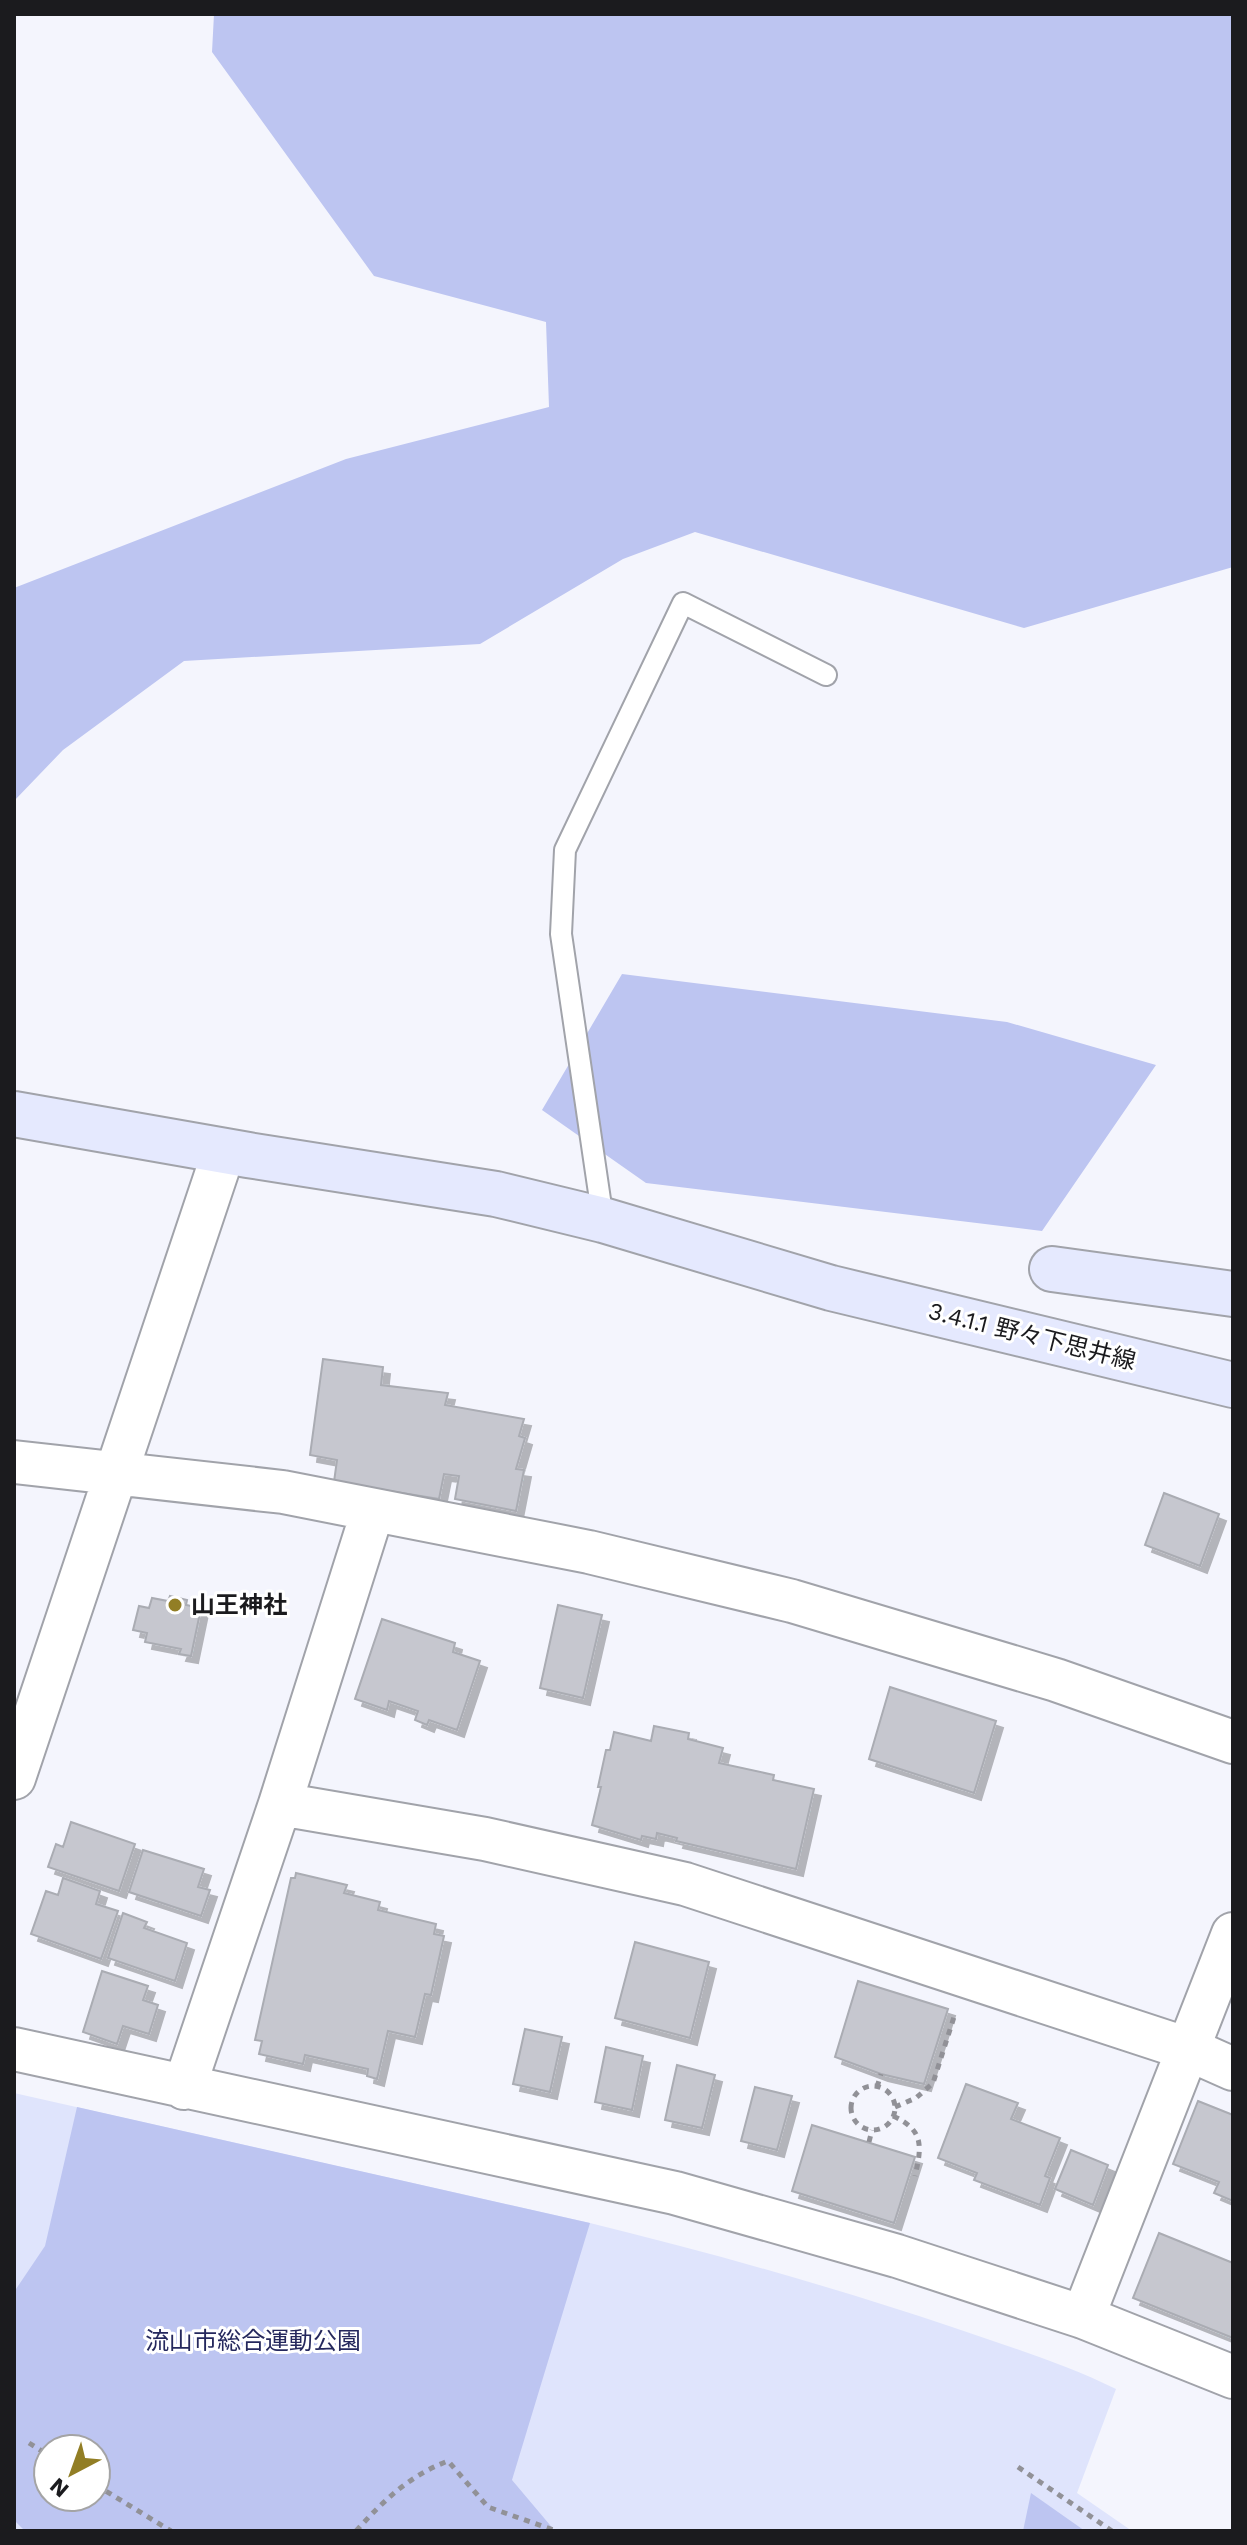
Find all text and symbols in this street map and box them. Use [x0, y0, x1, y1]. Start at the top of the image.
street label: 3.4.1.1 野々下思井線 [925, 1297, 1139, 1375]
place label: 山王神社 [191, 1591, 287, 1619]
marker: 山王神社 [166, 1596, 184, 1614]
park label: 流山市総合運動公園 [145, 2327, 361, 2355]
north arrow [32, 2433, 112, 2513]
text: N [45, 2473, 74, 2503]

